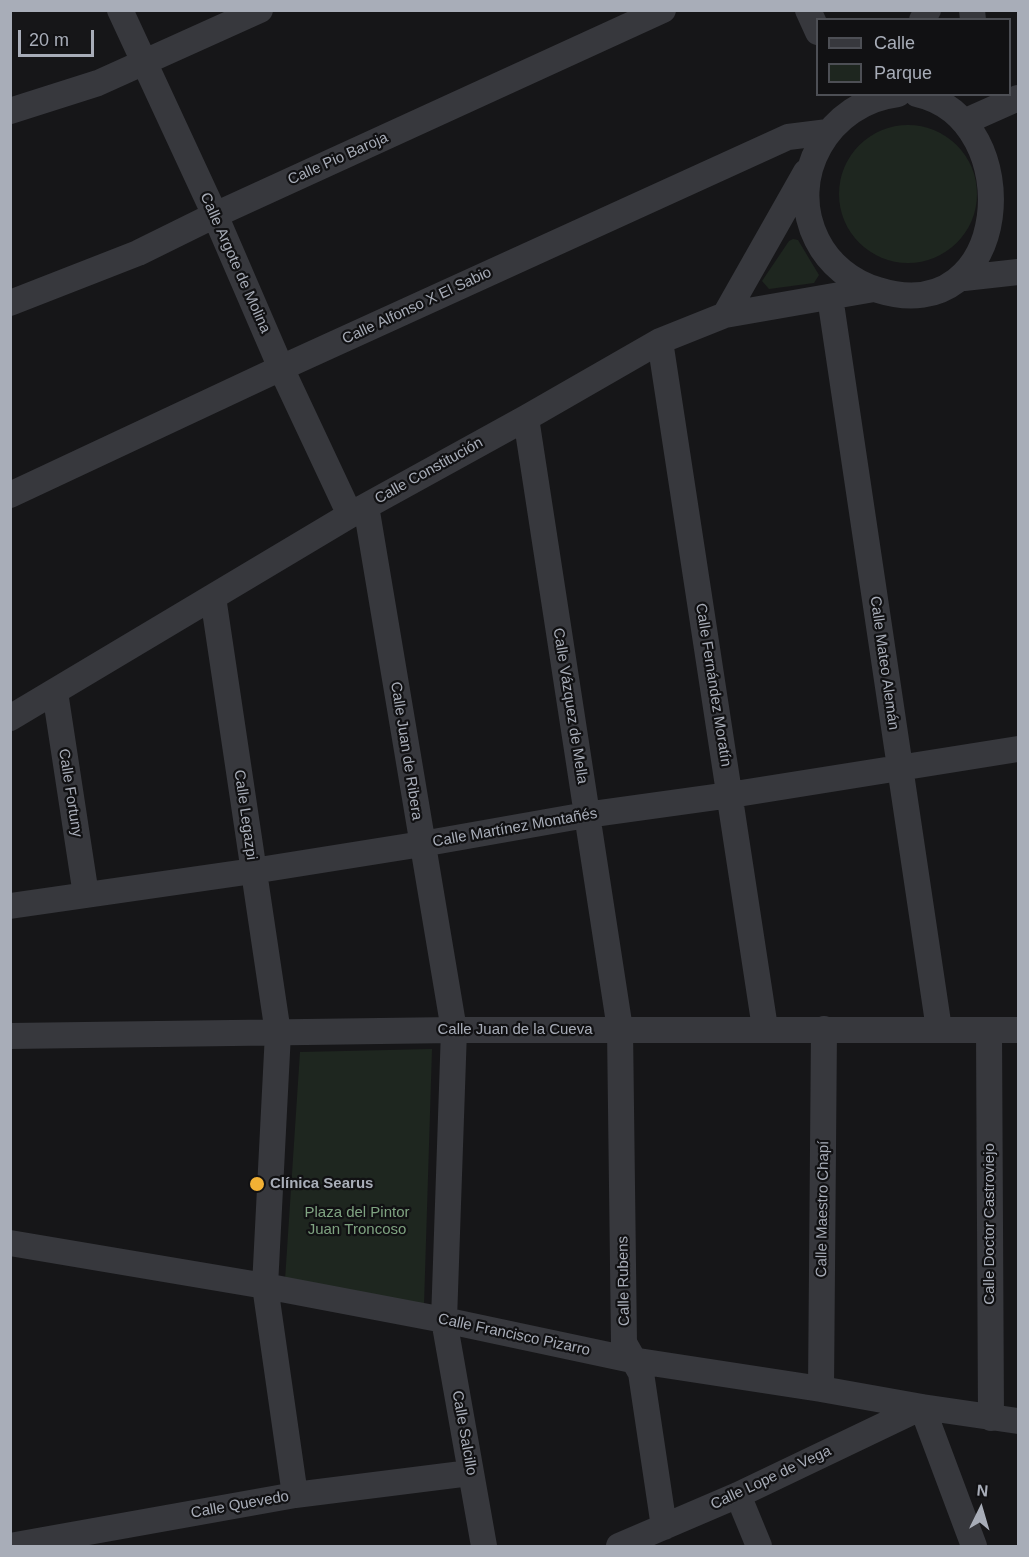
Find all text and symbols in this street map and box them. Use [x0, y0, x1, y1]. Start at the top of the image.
scale bar [21, 18, 98, 56]
legend [816, 18, 1011, 96]
text: 20 m [29, 30, 69, 50]
text: Calle [874, 33, 915, 53]
text: Parque [874, 63, 932, 83]
street label: Calle Pio Baroja [285, 129, 391, 189]
street label: Calle Argote de Molina [196, 190, 274, 336]
street label: Calle Alfonso X El Sabio [340, 263, 494, 349]
street label: Calle Constitución [372, 434, 486, 508]
street label: Calle Mateo Alemán [866, 595, 902, 731]
street label: Calle Fernández Moratín [691, 602, 735, 768]
street label: Calle Vázquez de Mella [549, 627, 591, 785]
street label: Calle Juan de Ribera [386, 680, 426, 822]
street label: Calle Fortuny [54, 748, 86, 838]
street label: Calle Legazpi [230, 769, 260, 861]
street label: Calle Martínez Montañés [431, 805, 599, 851]
street label: Calle Juan de la Cueva [437, 1021, 593, 1039]
street label: Calle Maestro Chapí [813, 1140, 833, 1278]
street label: Calle Doctor Castroviejo [981, 1143, 999, 1305]
marker: Clínica Searus [248, 1175, 266, 1193]
place label: Clínica Searus [270, 1175, 373, 1193]
park label: Plaza del Pintor Juan Troncoso [304, 1204, 410, 1239]
street label: Calle Rubens [614, 1236, 634, 1326]
street label: Calle Francisco Pizarro [436, 1310, 592, 1360]
street label: Calle Salcillo [448, 1389, 480, 1477]
street label: Calle Lope de Vega [708, 1442, 834, 1514]
north arrow [951, 1479, 1011, 1539]
text: N [976, 1482, 989, 1500]
street label: Calle Quevedo [190, 1488, 290, 1522]

